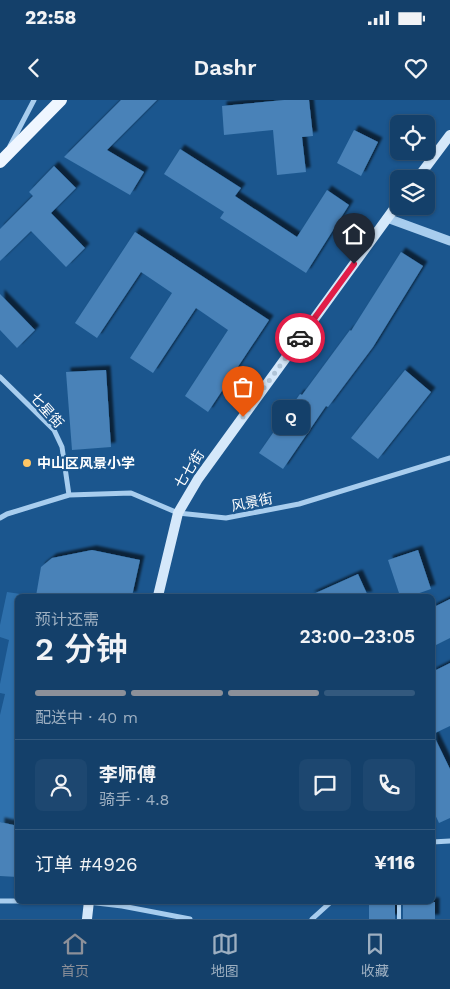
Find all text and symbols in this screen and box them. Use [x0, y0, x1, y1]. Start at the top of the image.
text: 22:58 [25, 6, 76, 29]
icon: back [20, 54, 48, 82]
icon: heart [402, 54, 430, 82]
text: Dashr [194, 55, 256, 80]
map controls [390, 115, 435, 215]
button: locate [390, 115, 435, 160]
button: layers [390, 170, 435, 215]
pin [333, 213, 375, 264]
icon: home [340, 220, 368, 248]
courier [275, 313, 325, 363]
icon: car [286, 324, 314, 352]
pin [222, 366, 264, 417]
icon: bag [229, 373, 257, 401]
street label: 七星街 [27, 389, 67, 431]
callout: Q [273, 400, 310, 434]
text: Q [285, 408, 297, 427]
street label: 七七街 [171, 447, 207, 491]
place label: 中山区风景小学 [37, 455, 135, 471]
marker: 中山区风景小学 [21, 457, 33, 469]
street label: 风景街 [230, 490, 274, 514]
text: 预计还需 [35, 610, 99, 629]
text: 23:00–23:05 [299, 625, 415, 648]
text: 2 分钟 [35, 630, 128, 668]
text: 配送中 · 40 m [35, 708, 138, 727]
button: person [35, 759, 87, 811]
button: chat [299, 759, 351, 811]
button: phone [363, 759, 415, 811]
text: 李师傅 [99, 763, 156, 786]
text: 骑手 · 4.8 [99, 790, 169, 809]
text: ¥116 [374, 851, 415, 874]
text: 订单 #4926 [35, 853, 138, 876]
tab: 首页 [61, 930, 89, 980]
tab: 地图 [211, 930, 239, 980]
tab: 收藏 [361, 930, 389, 980]

